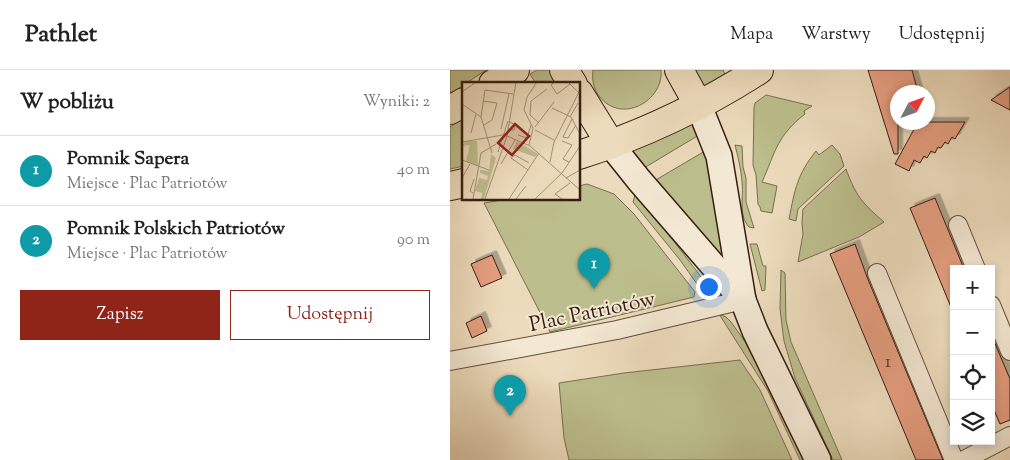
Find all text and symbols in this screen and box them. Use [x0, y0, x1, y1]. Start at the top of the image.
text: Pathlet [25, 18, 97, 52]
text: Mapa [730, 22, 773, 48]
text: Warstwy [801, 22, 871, 48]
text: Udostępnij [899, 22, 985, 48]
inset map [462, 82, 580, 200]
north arrow [890, 85, 935, 130]
text: W pobliżu [20, 88, 114, 118]
text: Wyniki: 2 [363, 91, 430, 114]
text: Pomnik Sapera [67, 146, 189, 173]
text: 1 [33, 159, 39, 182]
text: 40 m [397, 159, 430, 182]
text: Miejsce · Plac Patriotów [67, 173, 227, 196]
text: Pomnik Polskich Patriotów [67, 216, 285, 243]
text: 2 [32, 229, 40, 252]
text: 90 m [397, 229, 430, 252]
text: Miejsce · Plac Patriotów [67, 243, 227, 266]
pin: 1 [578, 248, 610, 289]
map controls [950, 265, 995, 445]
button: + [950, 265, 995, 310]
your location [696, 274, 722, 300]
street label: Plac Patriotów [527, 285, 658, 341]
button: Zapisz [20, 290, 220, 340]
button: Udostępnij [230, 290, 430, 340]
button: − [950, 310, 995, 355]
house number: 1 [885, 349, 892, 376]
button: locate [950, 355, 995, 400]
pin: 2 [494, 375, 526, 416]
button: layers [950, 400, 995, 445]

